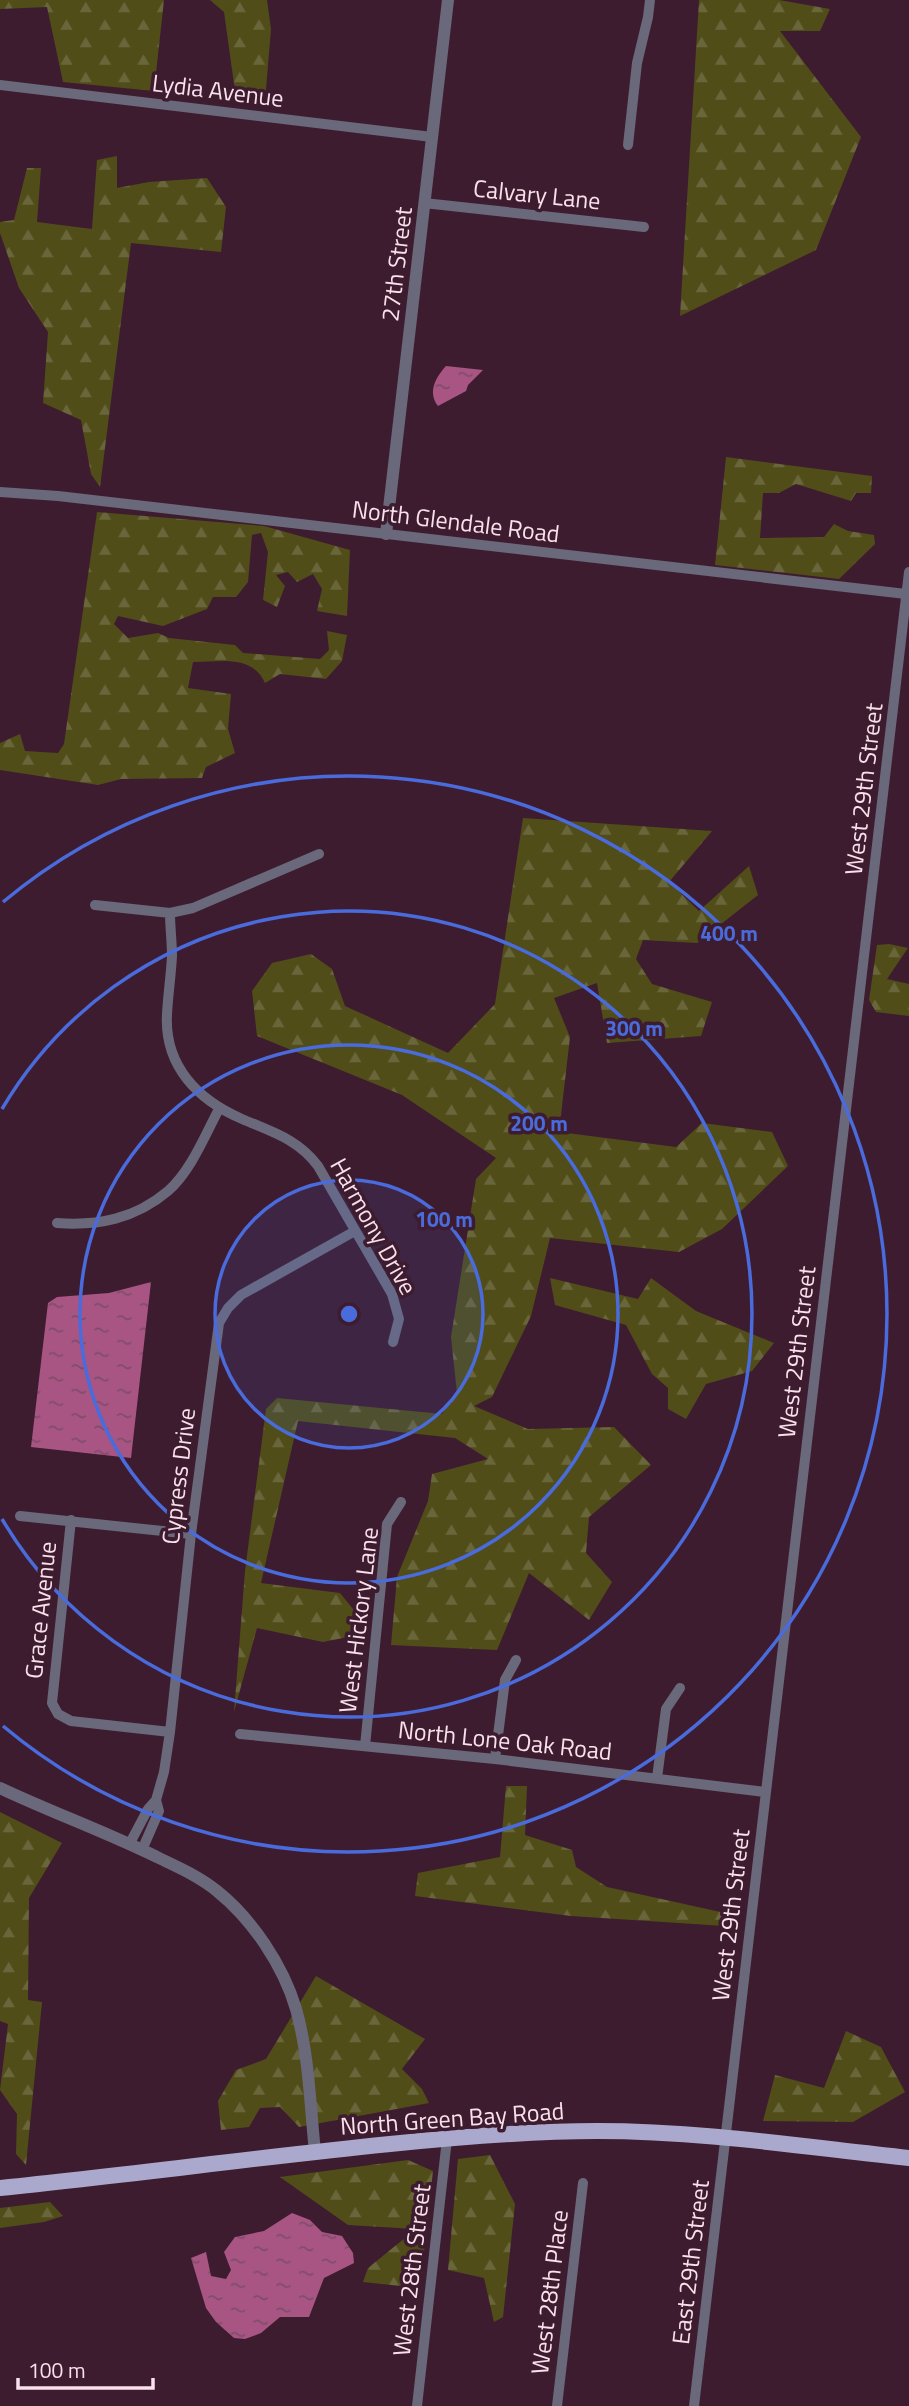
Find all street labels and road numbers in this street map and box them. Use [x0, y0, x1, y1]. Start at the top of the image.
street label: Lydia Avenue [150, 64, 286, 116]
street label: Calvary Lane [472, 169, 602, 219]
street label: 27th Street [371, 204, 421, 323]
street label: North Glendale Road [350, 490, 562, 552]
street label: West 29th Street [835, 700, 891, 877]
street label: Harmony Drive [322, 1151, 426, 1301]
street label: West 29th Street [768, 1263, 824, 1440]
street label: Cypress Drive [152, 1406, 204, 1546]
street label: West Hickory Lane [329, 1525, 387, 1715]
street label: Grace Avenue [15, 1540, 65, 1680]
street label: North Lone Oak Road [396, 1711, 614, 1769]
street label: West 29th Street [702, 1826, 758, 2003]
street label: North Green Bay Road [339, 2092, 565, 2144]
street label: East 29th Street [662, 2177, 718, 2346]
street label: West 28th Street [383, 2181, 439, 2358]
street label: West 28th Place [521, 2208, 577, 2376]

